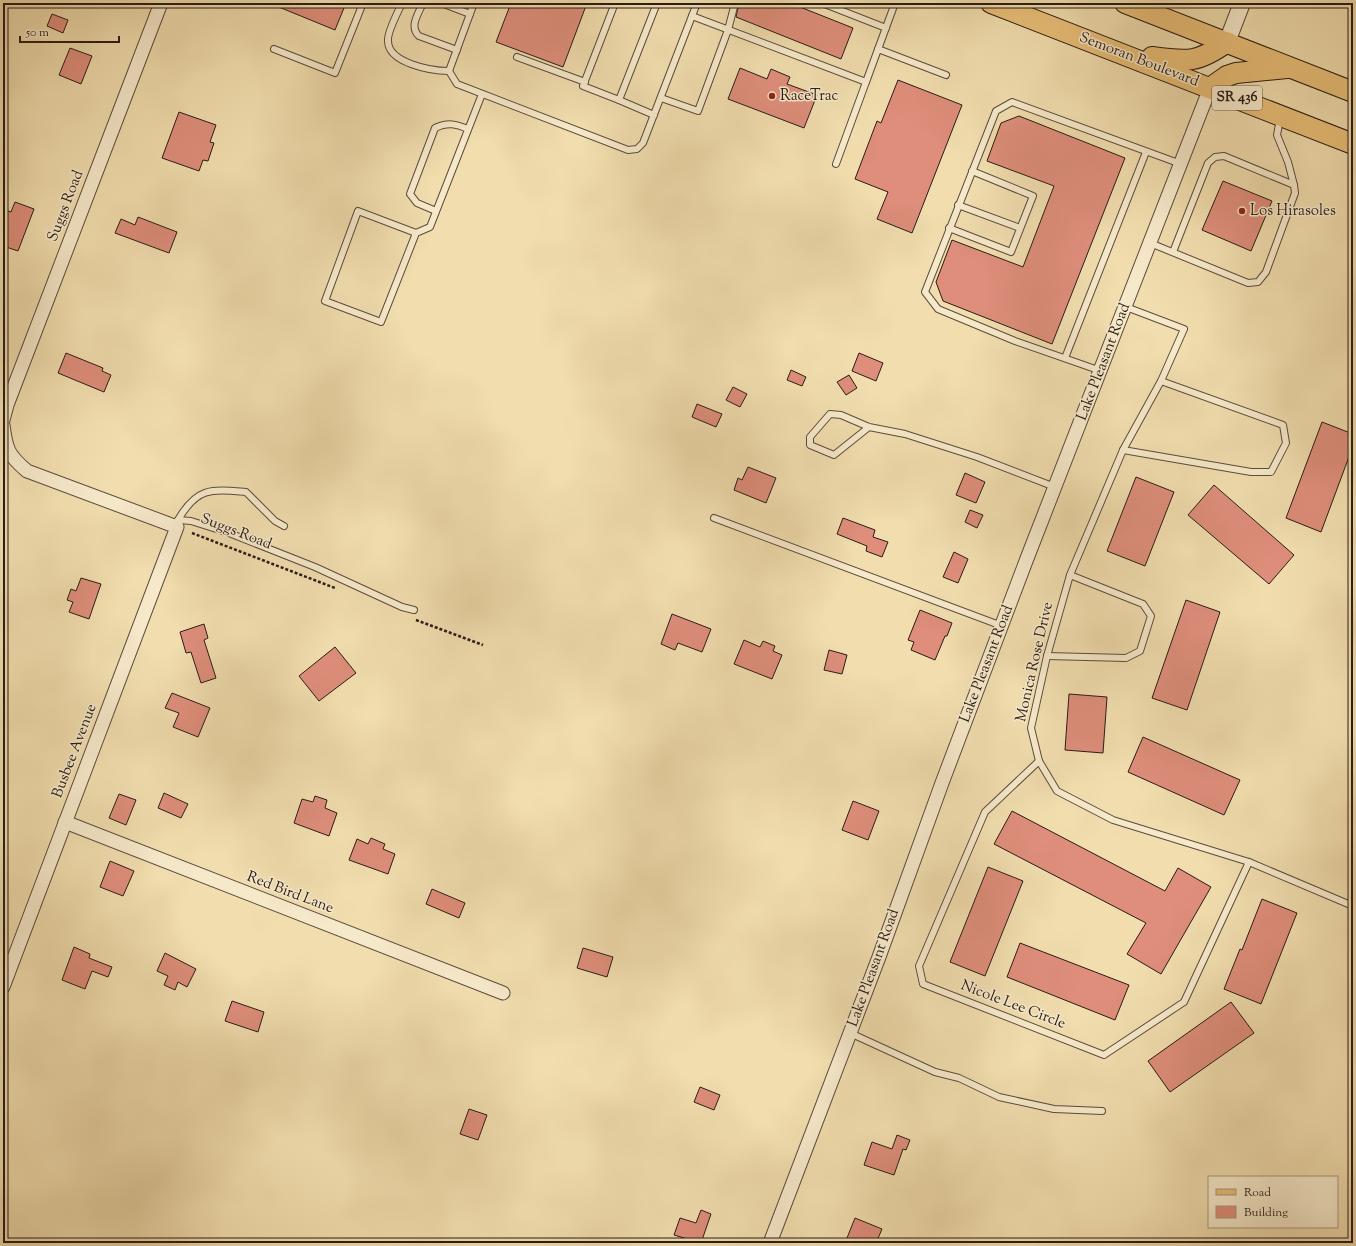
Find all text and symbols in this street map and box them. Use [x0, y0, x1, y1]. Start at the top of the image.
scale bar [20, 18, 119, 44]
text: 50 m [25, 24, 49, 42]
street label: Semoran Boulevard [1076, 27, 1202, 93]
place label: RaceTrac [780, 86, 838, 107]
road number: SR 436 [1212, 86, 1262, 110]
marker: RaceTrac [767, 91, 777, 101]
street label: Suggs Road [43, 167, 89, 245]
place label: Los Hirasoles [1250, 201, 1336, 222]
marker: Los Hirasoles [1237, 206, 1247, 216]
street label: Lake Pleasant Road [1072, 300, 1136, 424]
street label: Suggs Road [197, 509, 275, 555]
street label: Monica Rose Drive [1011, 600, 1059, 724]
street label: Lake Pleasant Road [955, 602, 1019, 726]
street label: Busbee Avenue [47, 701, 103, 801]
street label: Red Bird Lane [243, 867, 337, 919]
street label: Lake Pleasant Road [843, 906, 905, 1030]
street label: Nicole Lee Circle [957, 975, 1069, 1035]
legend [1208, 1176, 1338, 1228]
text: Road [1244, 1184, 1271, 1202]
text: Building [1244, 1204, 1288, 1222]

